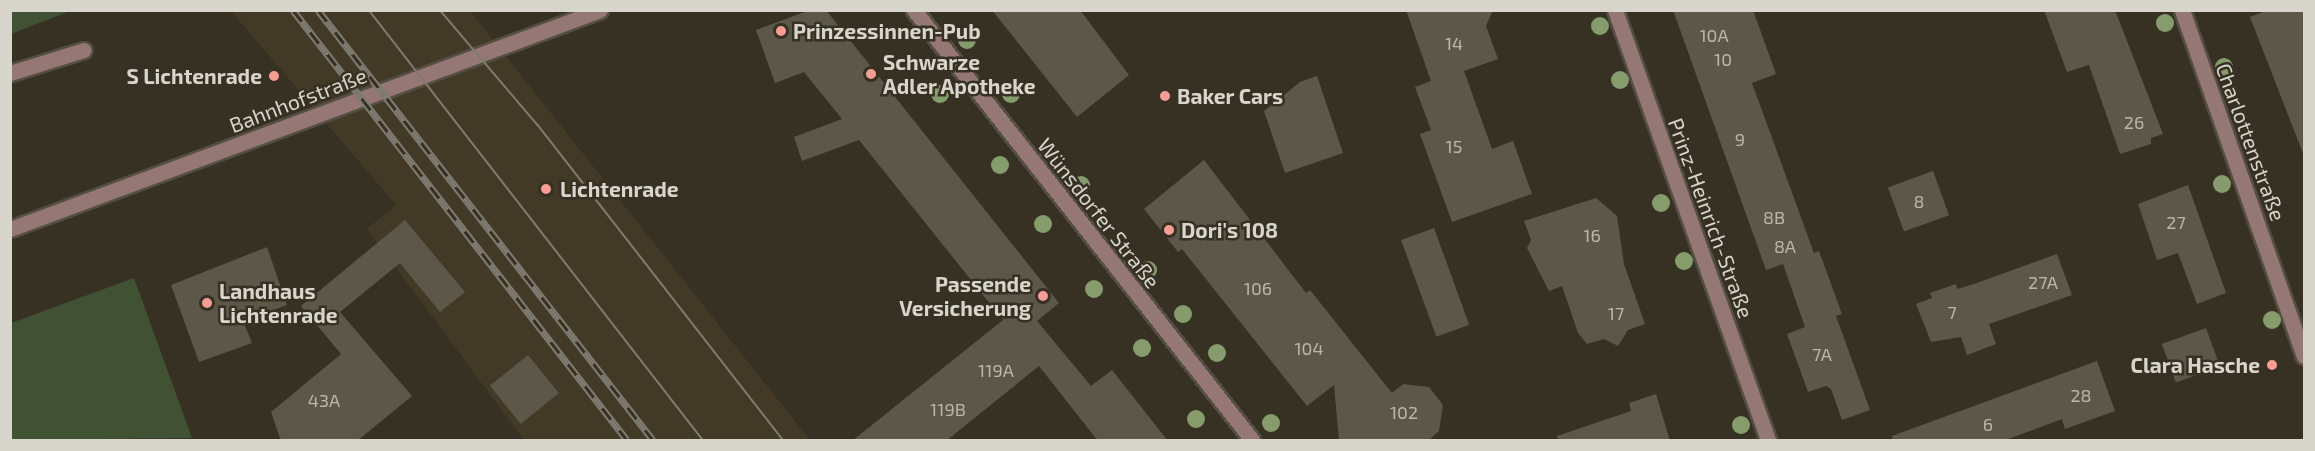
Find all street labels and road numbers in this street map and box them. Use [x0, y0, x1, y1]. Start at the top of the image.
street label: Charlottenstraße [2211, 60, 2291, 224]
street label: Bahnhofstraße [226, 62, 370, 138]
street label: Prinz-Heinrich-Straße [1663, 115, 1759, 321]
street label: Wünsdorfer Straße [1032, 133, 1166, 293]

